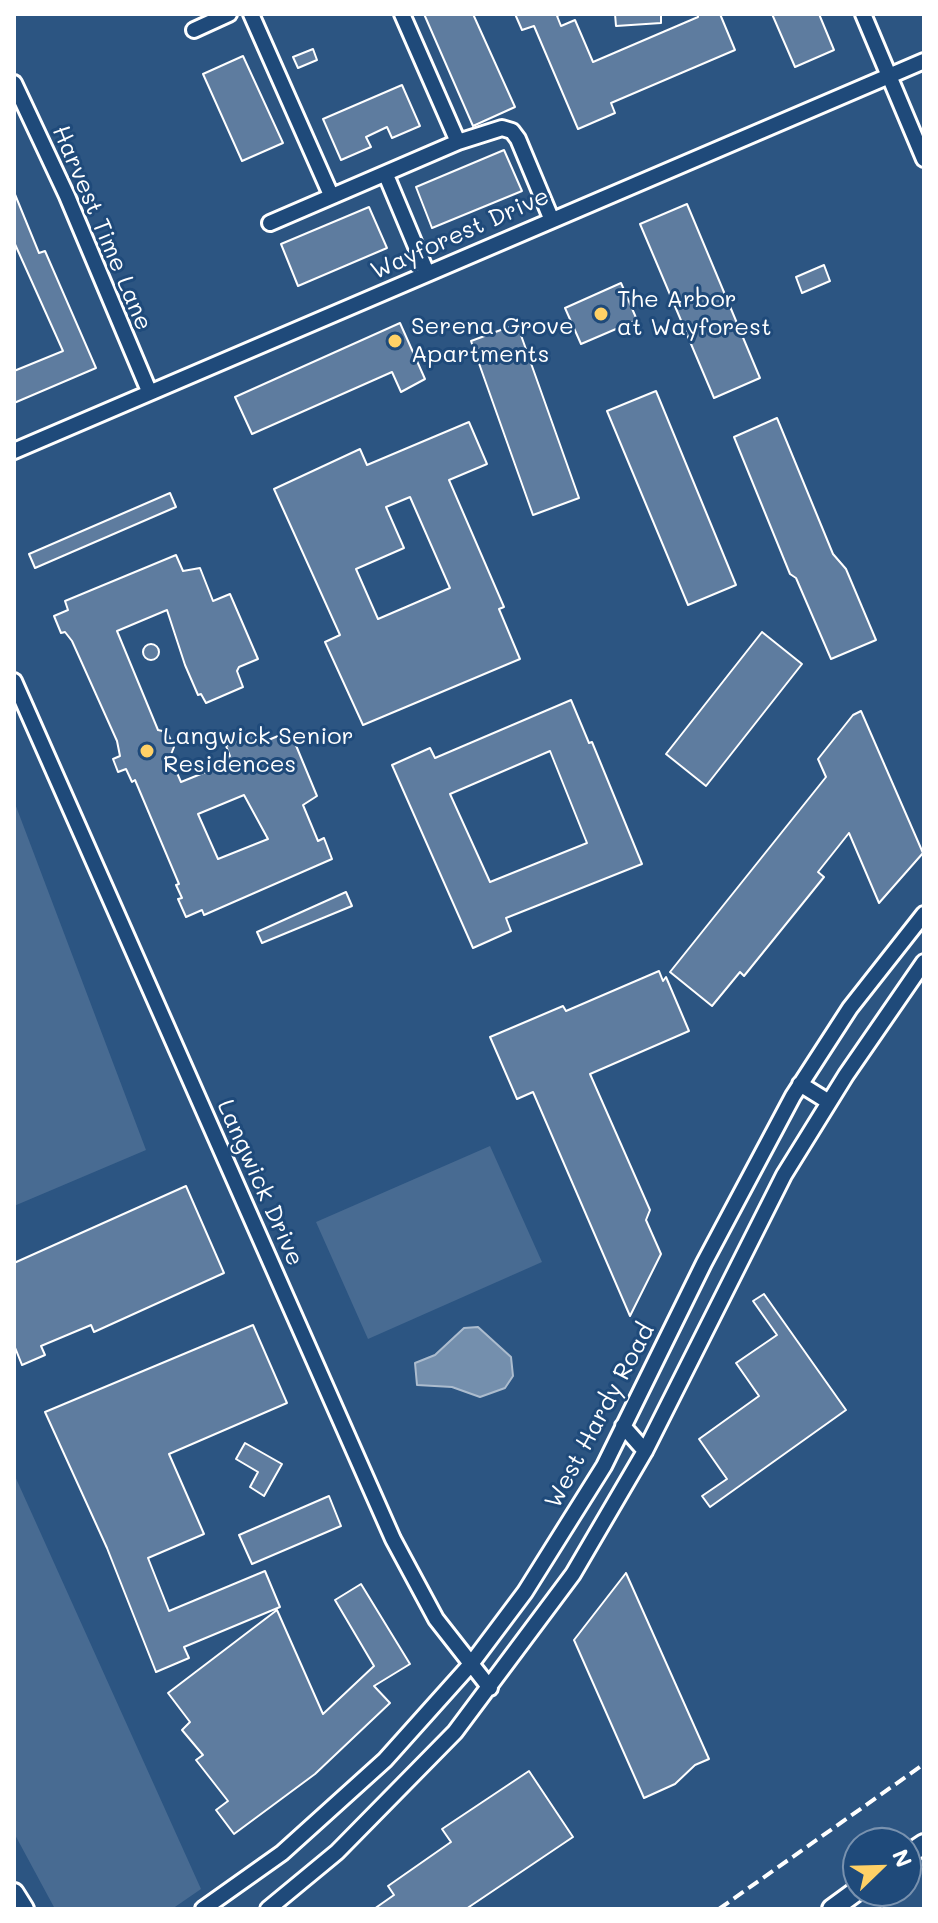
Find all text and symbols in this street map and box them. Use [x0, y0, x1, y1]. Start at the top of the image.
street label: Harvest Time Lane [46, 121, 158, 335]
street label: Wayforest Drive [366, 182, 554, 286]
place label: The Arbor at Wayforest [617, 286, 771, 342]
marker: The Arbor at Wayforest [592, 305, 610, 323]
place label: Serena Grove Apartments [411, 313, 574, 369]
marker: Serena Grove Apartments [386, 332, 404, 350]
place label: Langwick Senior Residences [163, 723, 354, 779]
marker: Langwick Senior Residences [138, 742, 156, 760]
street label: Langwick Drive [210, 1096, 310, 1270]
street label: West Hardy Road [539, 1319, 661, 1513]
north arrow [842, 1827, 922, 1907]
text: N [886, 1845, 919, 1872]

